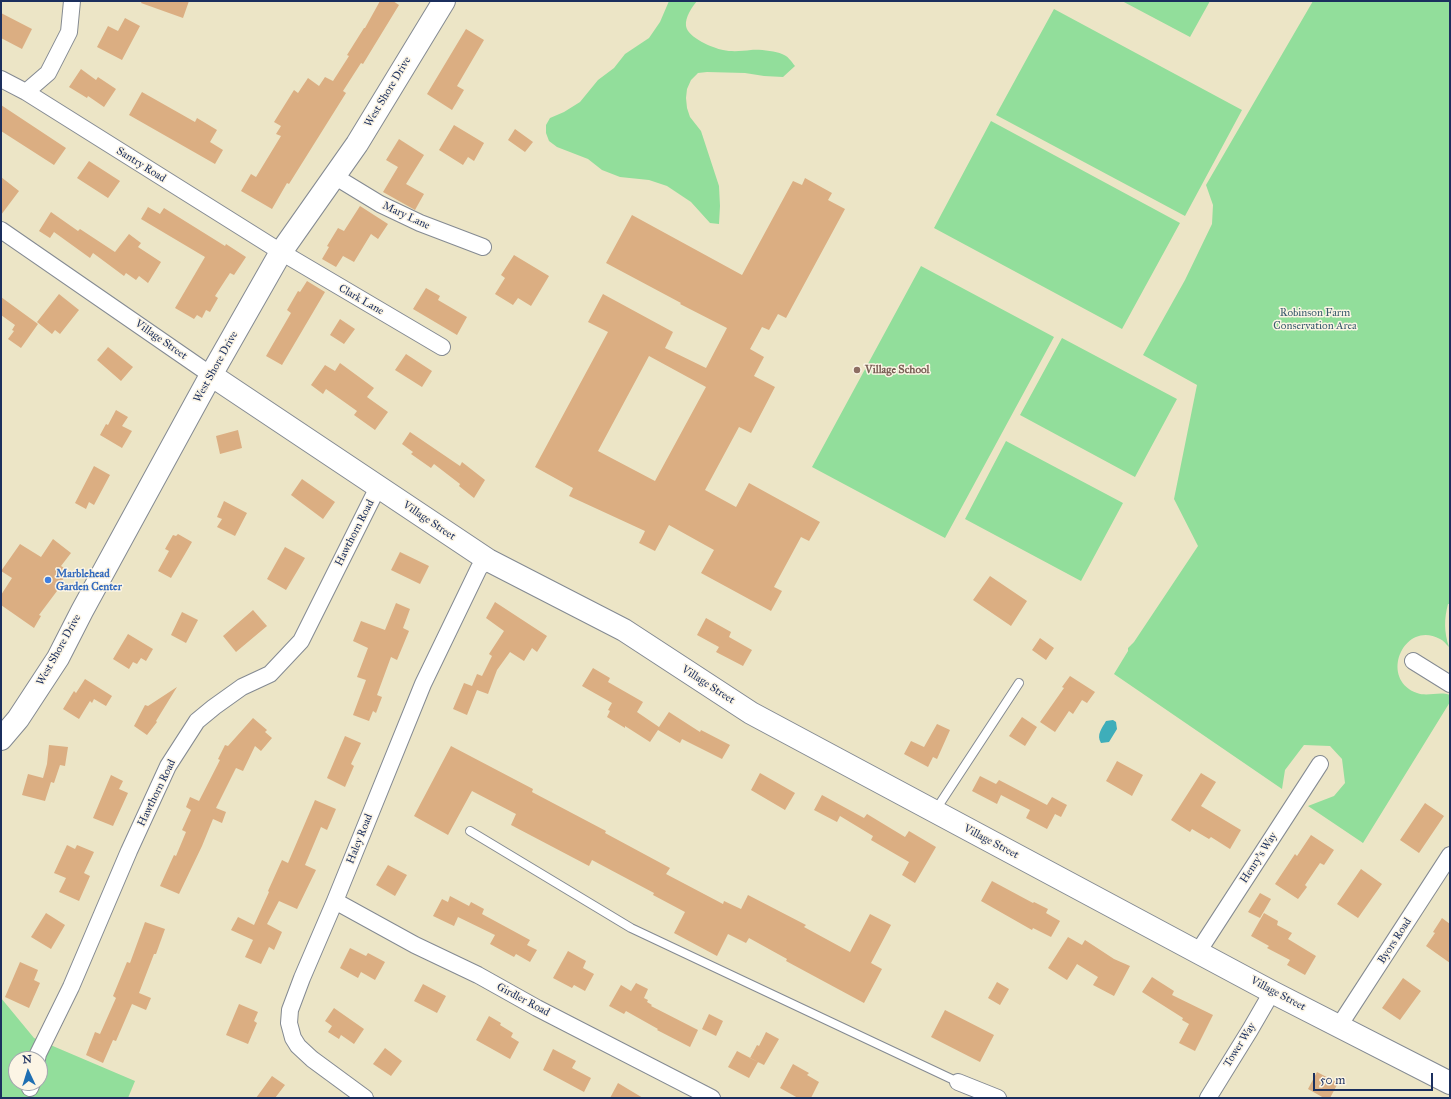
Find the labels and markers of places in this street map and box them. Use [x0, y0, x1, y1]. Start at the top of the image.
place label: Village School [865, 363, 930, 377]
marker: Village School [852, 365, 862, 375]
place label: Marblehead Garden Center [56, 567, 122, 593]
marker: Marblehead Garden Center [43, 575, 53, 585]

